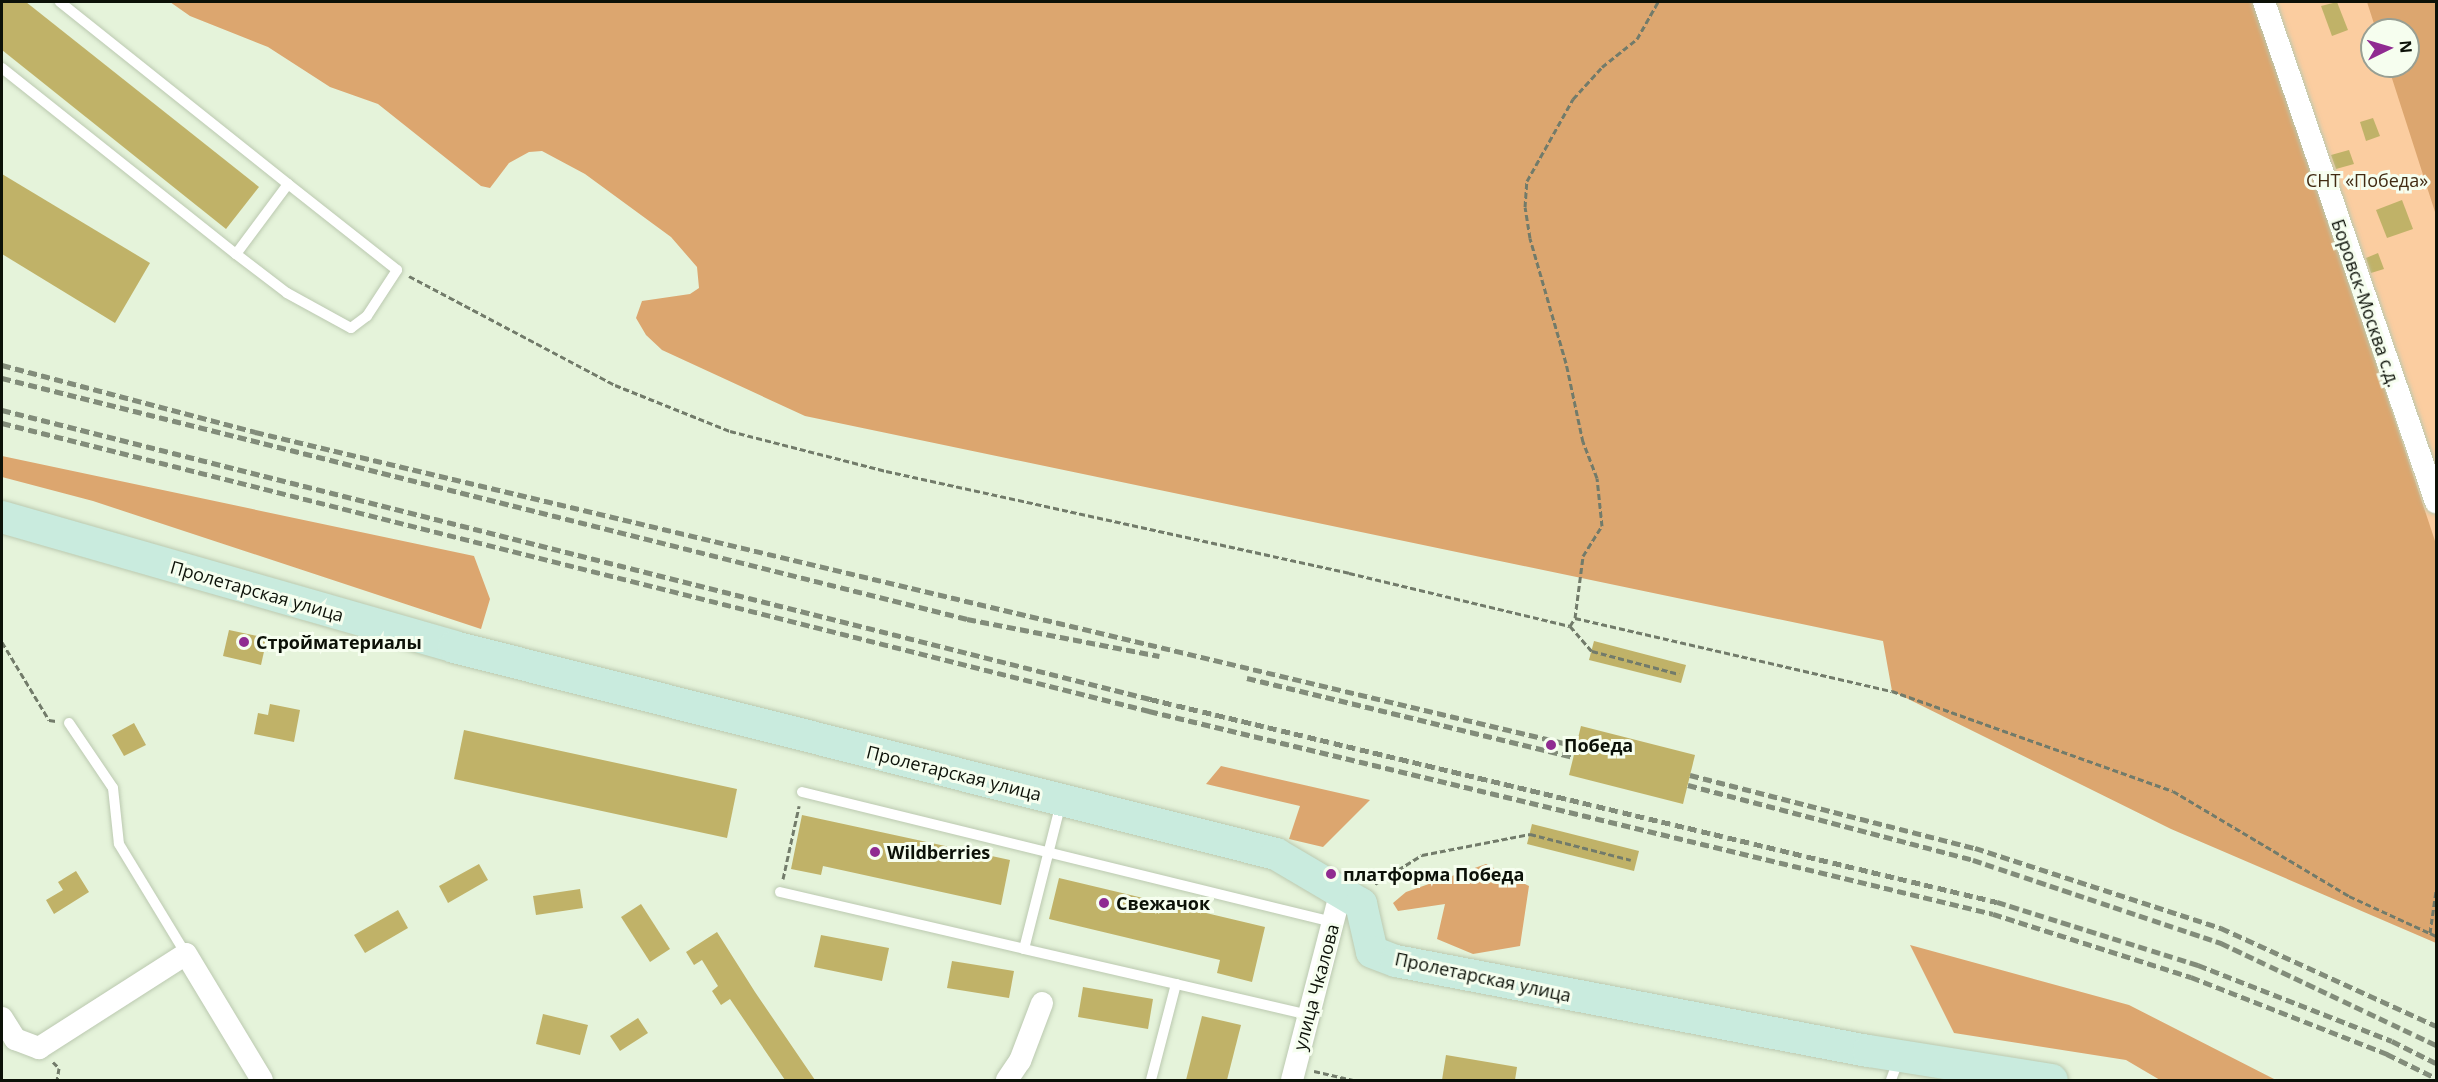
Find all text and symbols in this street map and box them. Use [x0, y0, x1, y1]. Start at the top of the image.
north arrow [2360, 18, 2420, 78]
text: N [2394, 39, 2417, 54]
park label: СНТ «Победа» [2306, 169, 2428, 191]
street label: Боровск-Москва с.д. [2327, 216, 2405, 390]
street label: Пролетарская улица [168, 556, 346, 626]
place label: Стройматериалы [256, 631, 422, 653]
marker: Стройматериалы [237, 635, 251, 649]
place label: Победа [1564, 734, 1633, 756]
marker: Победа [1542, 736, 1560, 754]
street label: Пролетарская улица [864, 741, 1044, 805]
place label: Wildberries [887, 841, 990, 863]
marker: Wildberries [868, 845, 882, 859]
place label: платформа Победа [1343, 863, 1524, 885]
marker: платформа Победа [1324, 867, 1338, 881]
place label: Свежачок [1116, 892, 1210, 914]
marker: Свежачок [1097, 896, 1111, 910]
street label: улица Чкалова [1289, 921, 1343, 1053]
street label: Пролетарская улица [1393, 948, 1573, 1006]

